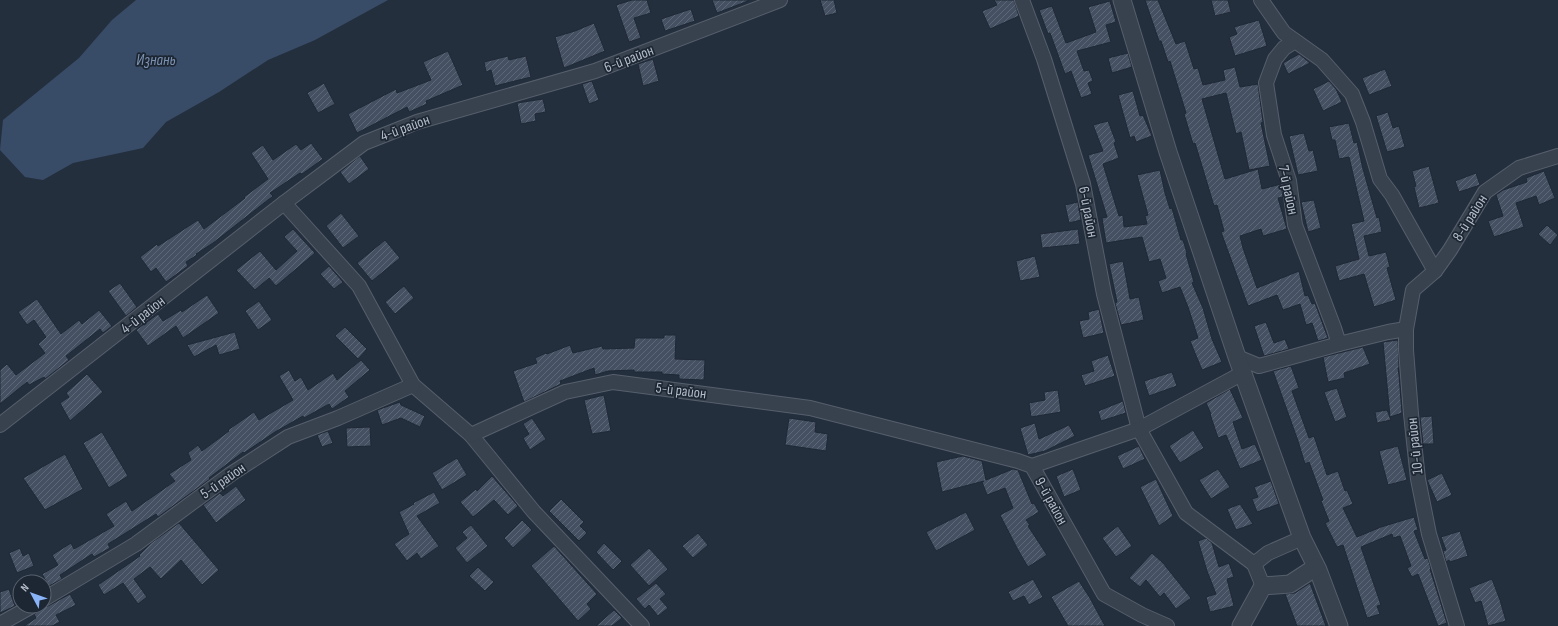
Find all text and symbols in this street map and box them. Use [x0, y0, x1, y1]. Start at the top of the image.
street label: 6-й район [602, 41, 656, 77]
water label: Изнань [136, 51, 176, 70]
street label: 4-й район [378, 110, 432, 146]
street label: 7-й район [1273, 163, 1303, 217]
street label: 6-й район [1074, 185, 1102, 239]
street label: 8-й район [1448, 191, 1492, 245]
street label: 4-й район [117, 292, 169, 338]
street label: 5-й район [655, 378, 707, 404]
street label: 10-й район [1403, 417, 1427, 475]
street label: 5-й район [197, 459, 249, 503]
street label: 9-й район [1030, 474, 1072, 528]
north arrow [12, 574, 52, 614]
text: N [18, 581, 32, 594]

